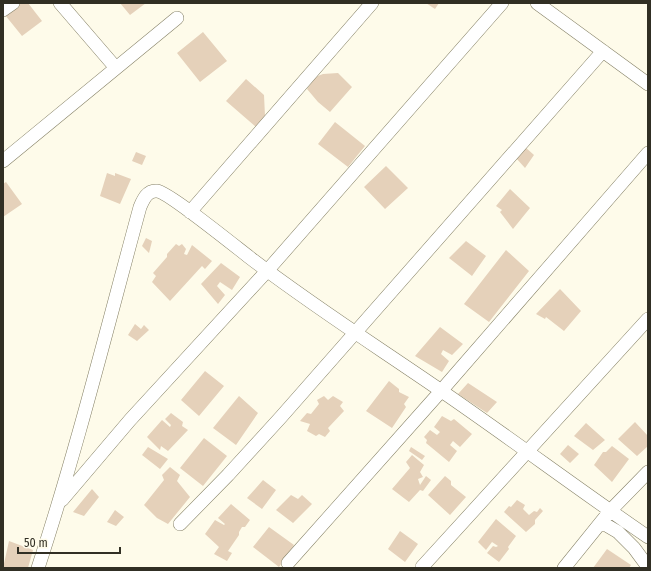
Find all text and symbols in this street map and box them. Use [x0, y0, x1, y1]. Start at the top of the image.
scale bar [18, 529, 120, 555]
text: 50 m [24, 536, 48, 550]

